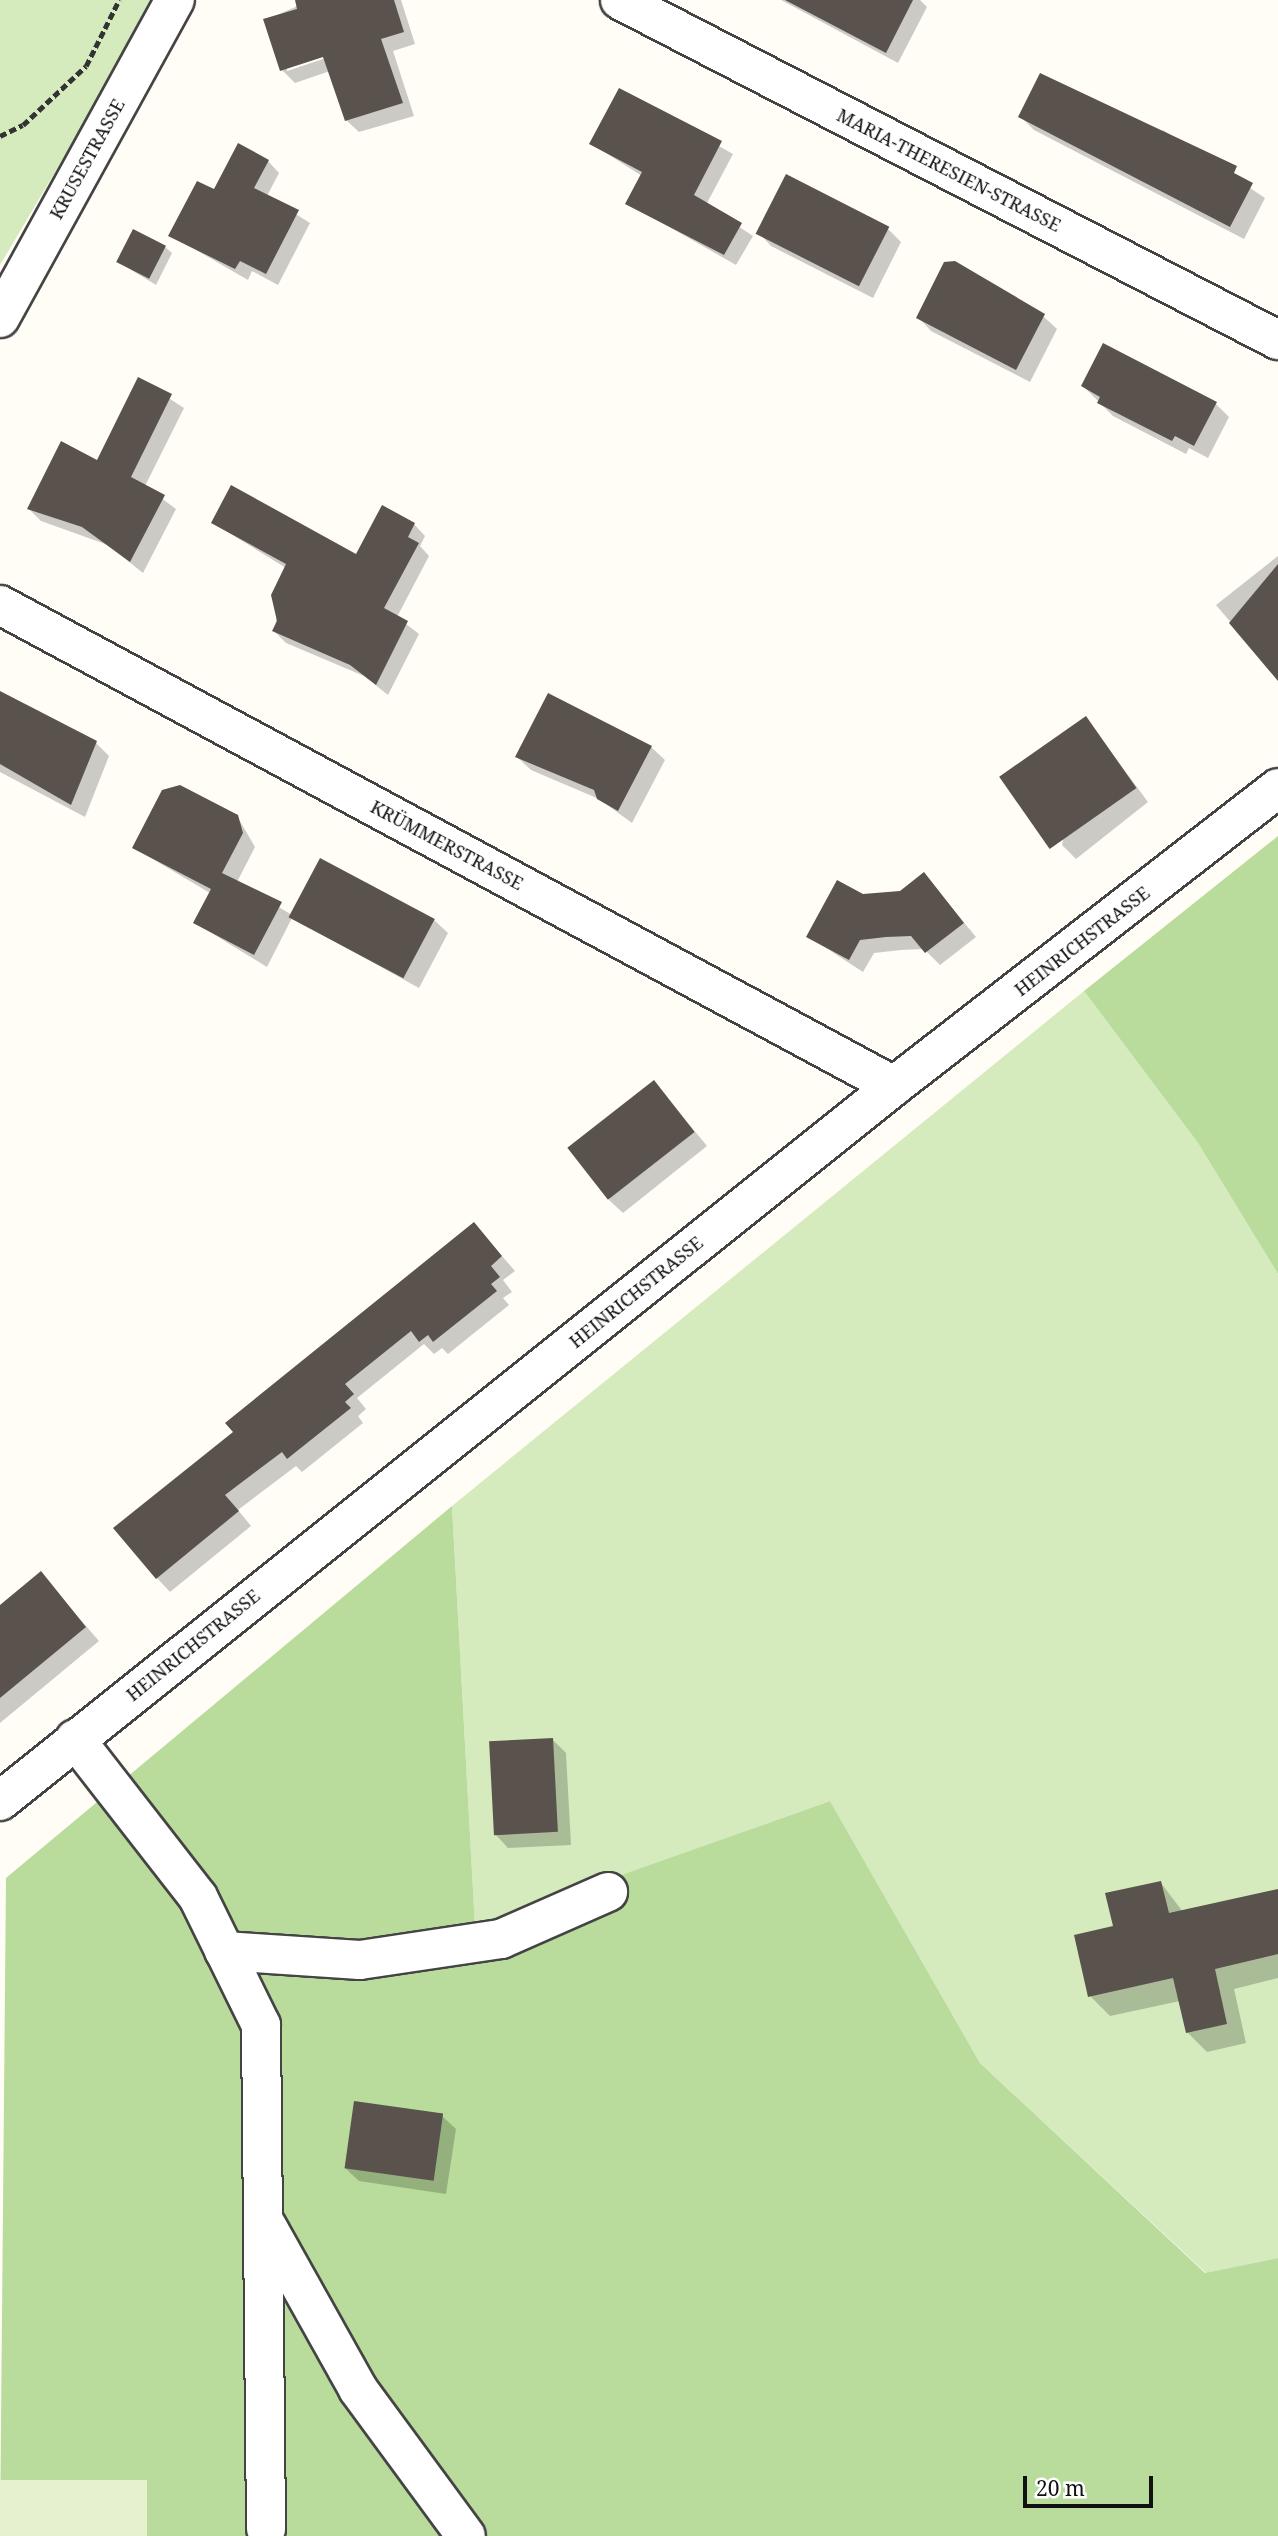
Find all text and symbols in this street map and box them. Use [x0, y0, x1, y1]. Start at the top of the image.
street label: KRUSESTRASSE [45, 95, 129, 223]
street label: MARIA-THERESIEN-STRASSE [833, 104, 1065, 236]
street label: KRÜMMERSTRASSE [367, 796, 527, 894]
street label: HEINRICHSTRASSE [1010, 882, 1154, 1000]
street label: HEINRICHSTRASSE [565, 1232, 707, 1352]
street label: HEINRICHSTRASSE [122, 1585, 264, 1705]
scale bar [1026, 2462, 1156, 2506]
text: 20 m [1036, 2474, 1085, 2502]

